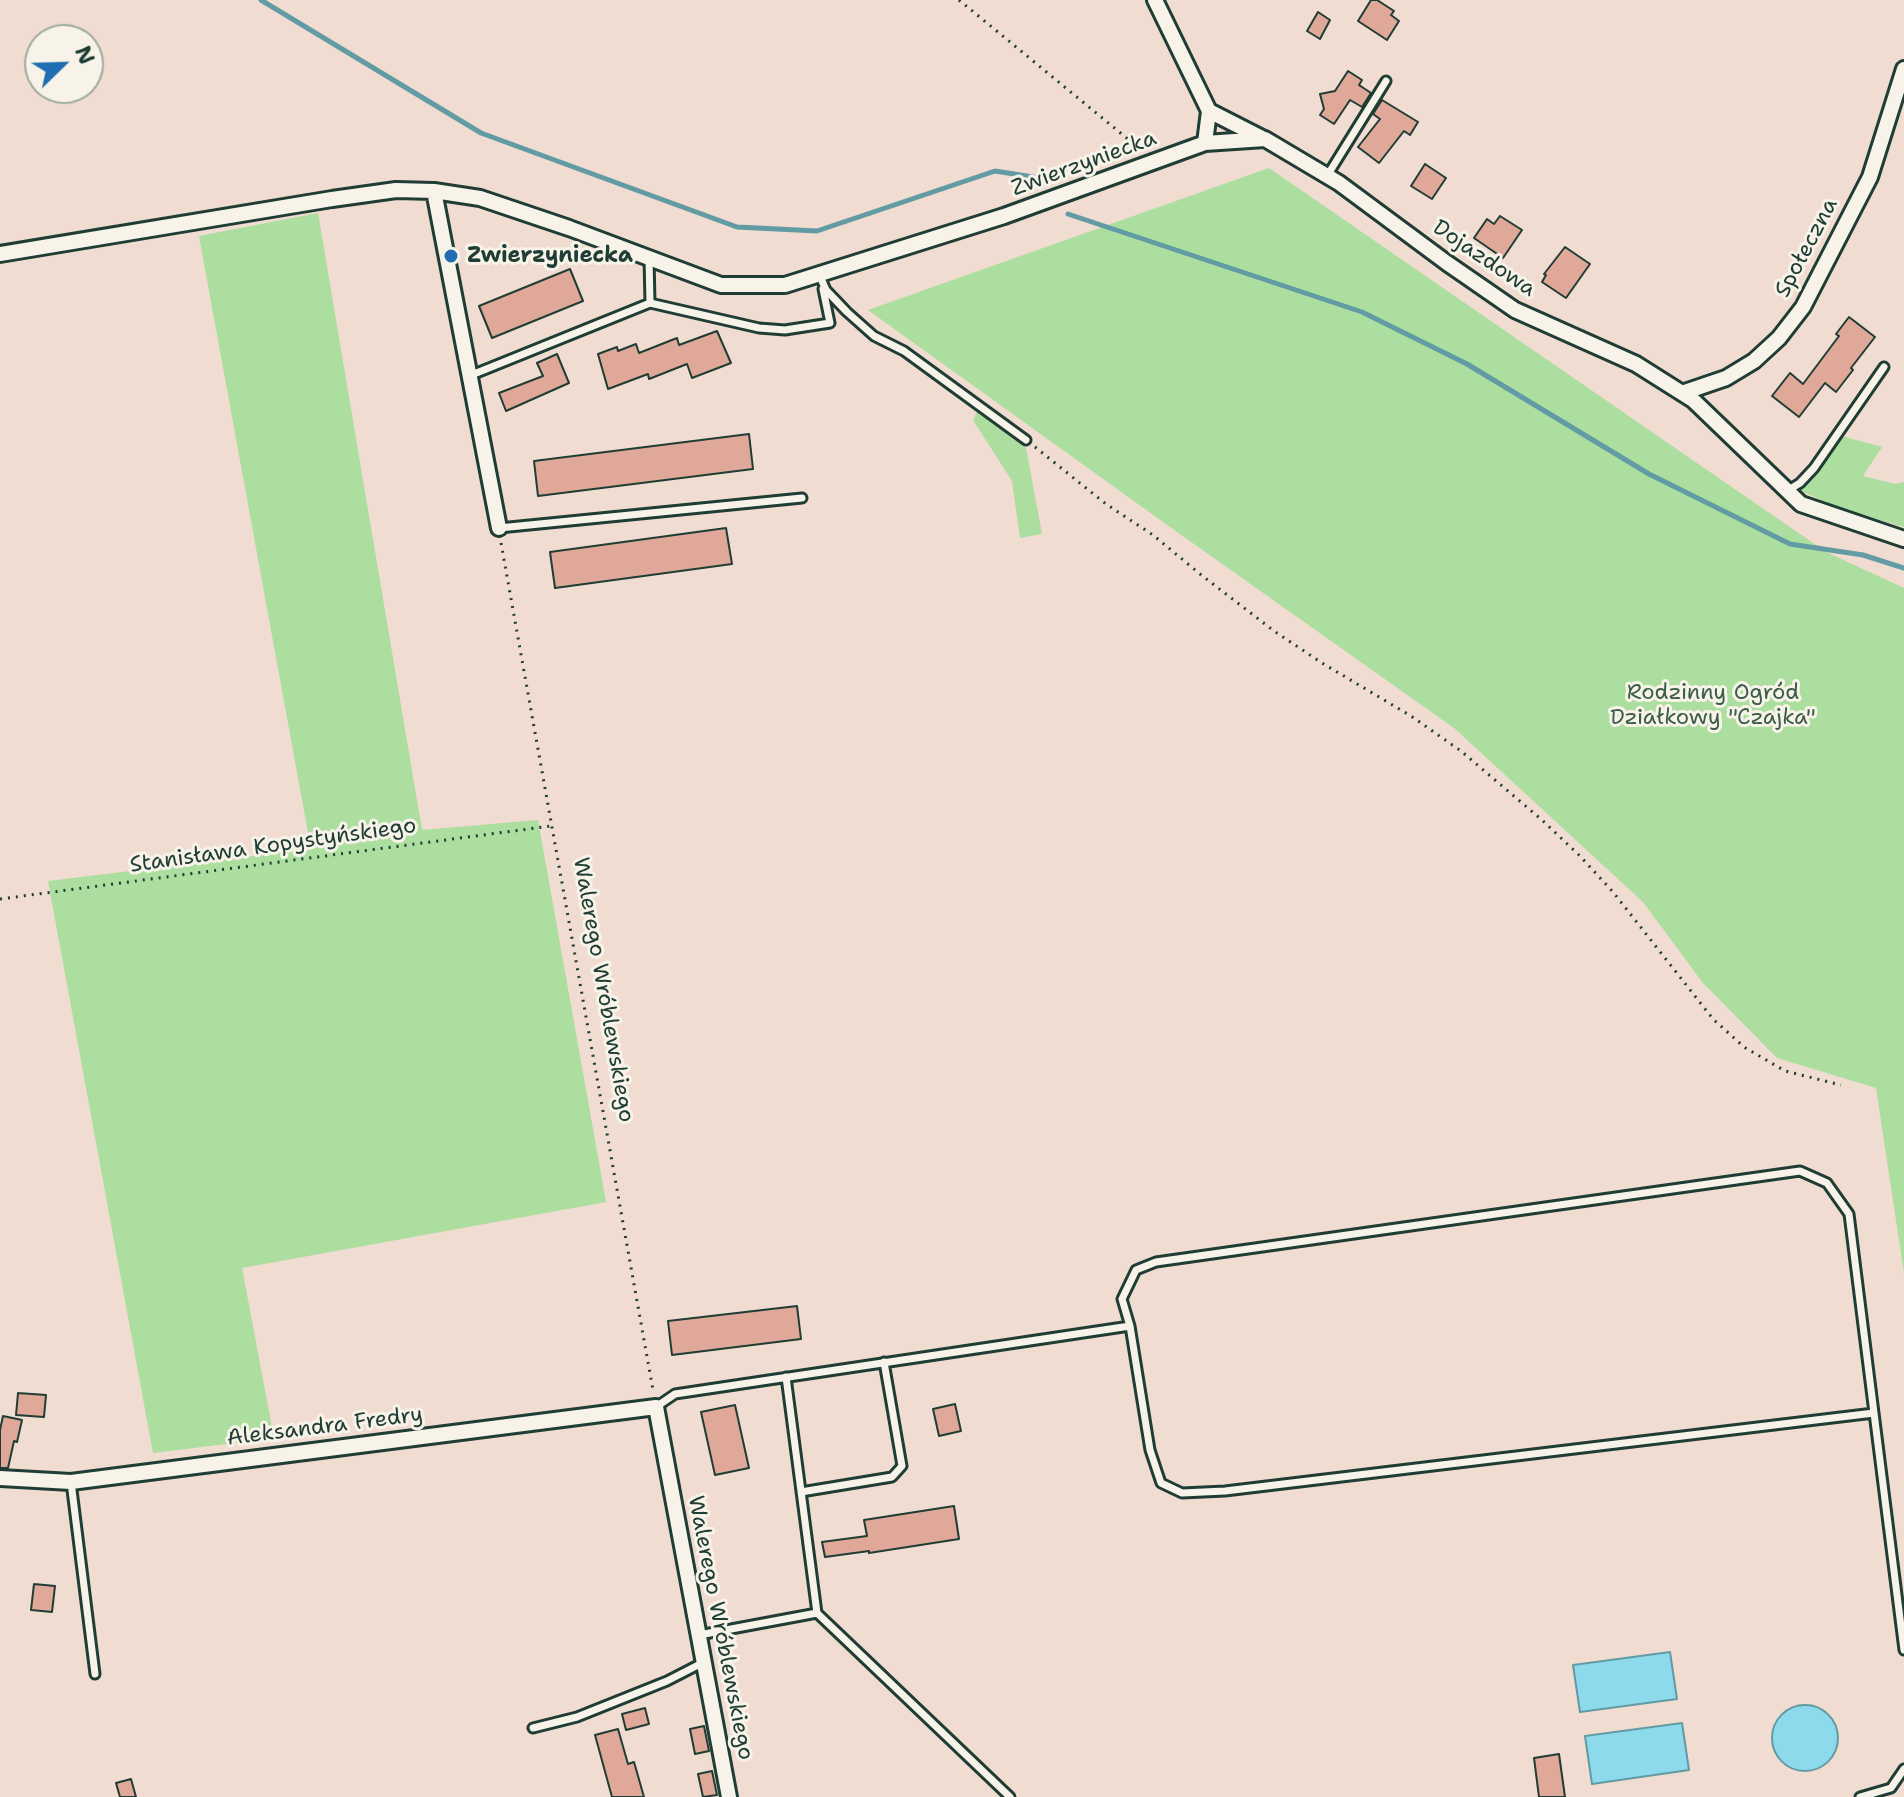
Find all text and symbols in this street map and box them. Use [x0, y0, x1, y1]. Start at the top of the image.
north arrow [24, 24, 104, 104]
text: N [68, 42, 101, 69]
street label: Zwierzyniecka [1008, 126, 1160, 202]
street label: Społeczna [1770, 194, 1844, 302]
street label: Dojazdowa [1427, 215, 1541, 303]
place label: Zwierzyniecka [467, 243, 633, 269]
marker: Zwierzyniecka [442, 247, 460, 265]
park label: Rodzinny Ogród Działkowy "Czajka" [1610, 680, 1816, 732]
street label: Stanisława Kopystyńskiego [128, 813, 418, 879]
street label: Walerego Wróblewskiego [567, 856, 639, 1124]
street label: Aleksandra Fredry [225, 1402, 425, 1452]
street label: Walerego Wróblewskiego [681, 1494, 759, 1762]

